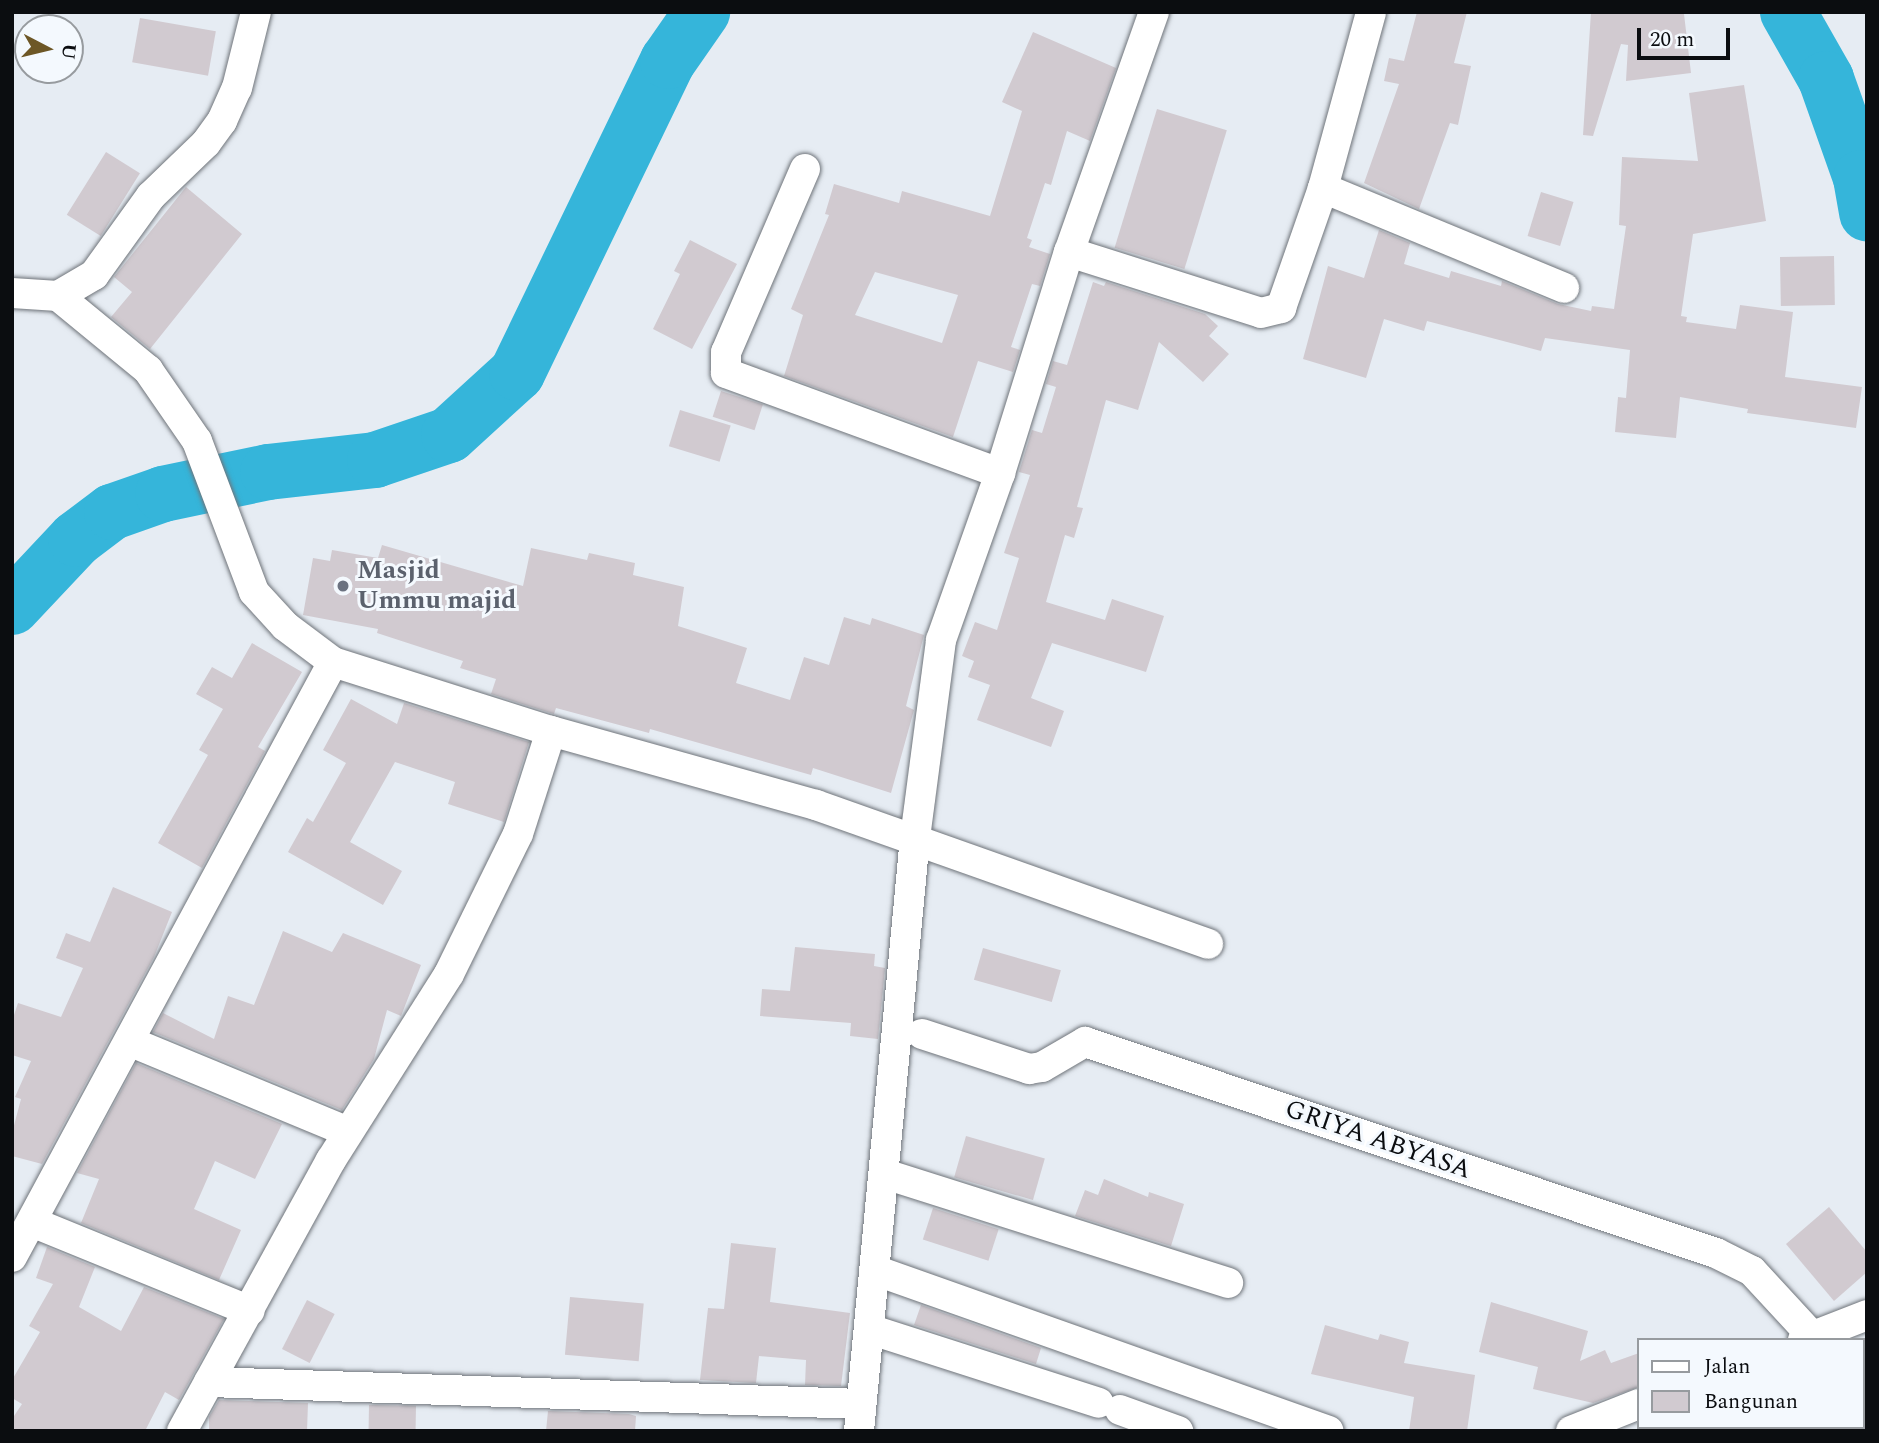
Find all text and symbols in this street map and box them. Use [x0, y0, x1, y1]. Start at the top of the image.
north arrow [14, 14, 84, 84]
scale bar [1641, 14, 1734, 58]
text: 20 m [1650, 24, 1694, 56]
text: U [53, 42, 84, 61]
place label: Masjid Ummu majid [357, 555, 516, 616]
marker: Masjid Ummu majid [335, 578, 351, 594]
street label: GRIYA ABYASA [1281, 1094, 1475, 1186]
legend [1638, 1338, 1865, 1429]
text: Jalan [1704, 1351, 1750, 1383]
text: Bangunan [1704, 1386, 1798, 1418]

